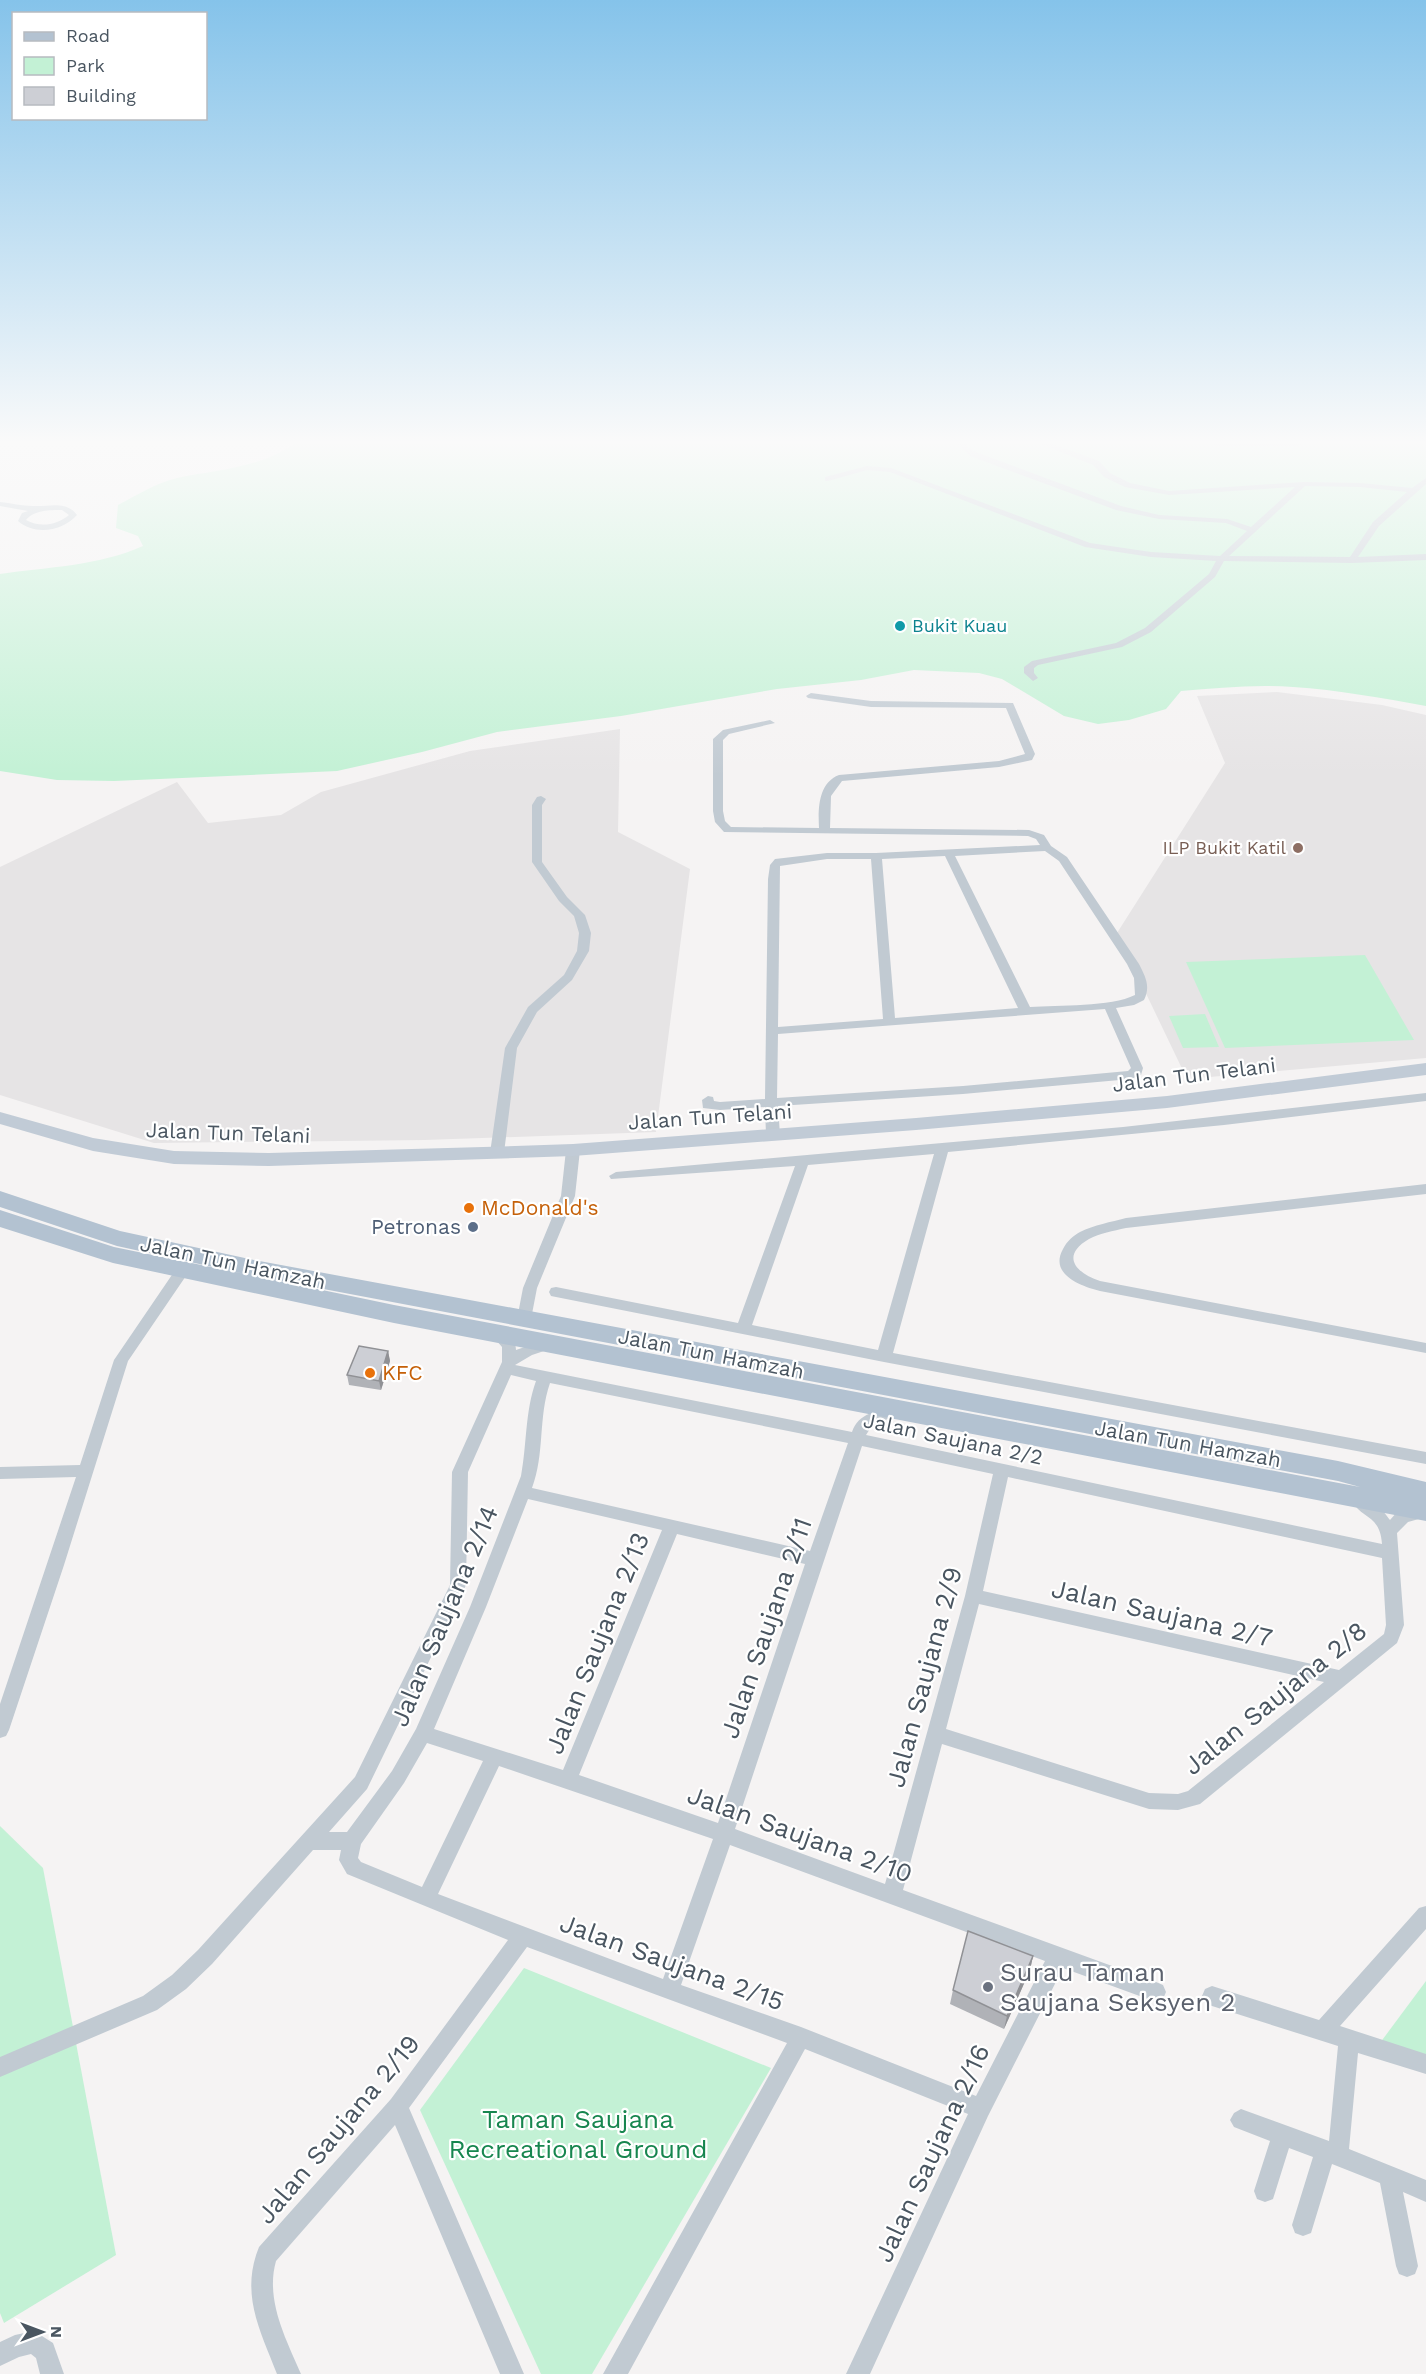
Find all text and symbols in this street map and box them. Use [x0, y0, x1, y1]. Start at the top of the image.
legend [12, 12, 207, 120]
text: Road [66, 25, 110, 46]
text: Park [66, 55, 105, 76]
text: Building [66, 85, 136, 106]
place label: Bukit Kuau [912, 615, 1007, 636]
marker: Bukit Kuau [893, 619, 907, 633]
place label: ILP Bukit Katil [1162, 837, 1286, 858]
marker: ILP Bukit Katil [1291, 841, 1305, 855]
street label: Jalan Tun Telani [1111, 1052, 1277, 1097]
street label: Jalan Tun Telani [627, 1098, 793, 1135]
street label: Jalan Tun Telani [145, 1117, 311, 1148]
place label: McDonald's [481, 1195, 598, 1220]
marker: McDonald's [462, 1201, 476, 1215]
place label: Petronas [371, 1214, 461, 1239]
marker: Petronas [466, 1220, 480, 1234]
street label: Jalan Tun Hamzah [138, 1231, 328, 1294]
street label: Jalan Tun Hamzah [616, 1323, 806, 1384]
place label: KFC [382, 1360, 423, 1385]
marker: KFC [363, 1366, 377, 1380]
street label: Jalan Saujana 2/2 [861, 1407, 1045, 1470]
street label: Jalan Tun Hamzah [1093, 1415, 1283, 1472]
street label: Jalan Saujana 2/14 [384, 1501, 504, 1731]
street label: Jalan Saujana 2/11 [714, 1514, 818, 1742]
street label: Jalan Saujana 2/13 [539, 1528, 655, 1758]
street label: Jalan Saujana 2/9 [880, 1563, 968, 1791]
street label: Jalan Saujana 2/7 [1049, 1573, 1275, 1653]
street label: Jalan Saujana 2/8 [1177, 1615, 1373, 1781]
street label: Jalan Saujana 2/10 [683, 1779, 917, 1889]
street label: Jalan Saujana 2/15 [556, 1908, 788, 2016]
place label: Surau Taman Saujana Seksyen 2 [1000, 1957, 1235, 2017]
marker: Surau Taman Saujana Seksyen 2 [981, 1980, 995, 1994]
street label: Jalan Saujana 2/19 [250, 2029, 426, 2229]
street label: Jalan Saujana 2/16 [868, 2039, 996, 2267]
park label: Taman Saujana Recreational Ground [449, 2104, 708, 2164]
north arrow [12, 2302, 72, 2362]
text: N [47, 2326, 66, 2338]

